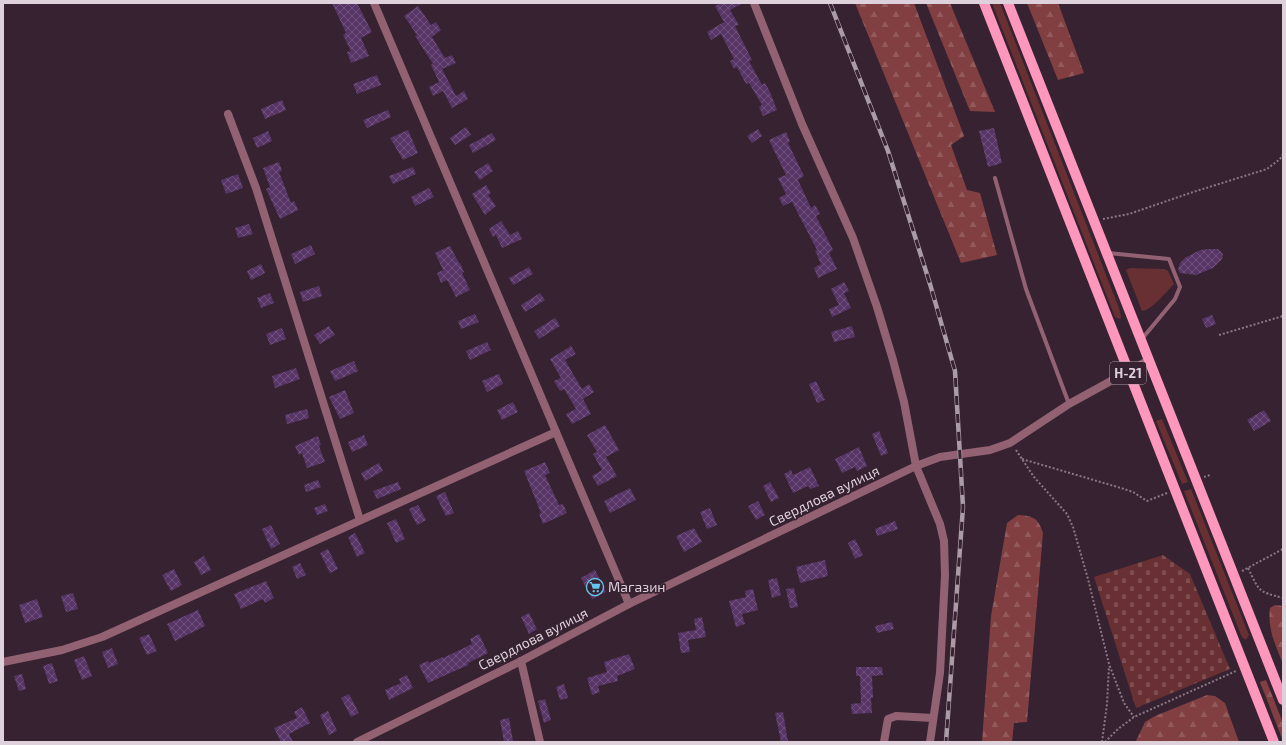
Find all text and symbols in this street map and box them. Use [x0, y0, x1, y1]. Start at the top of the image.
road number: Н-21 [1110, 362, 1146, 384]
street label: Свердлова вулиця [766, 461, 882, 530]
supermarket icon: Mагазин [585, 577, 605, 597]
place label: Mагазин [608, 578, 666, 595]
street label: Свердлова вулиця [475, 604, 590, 674]

